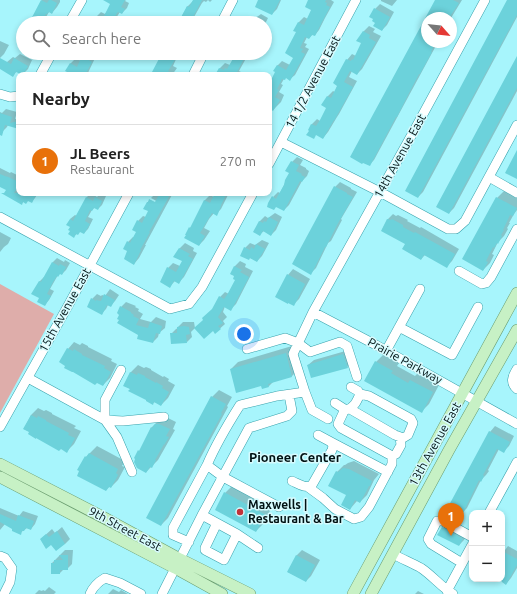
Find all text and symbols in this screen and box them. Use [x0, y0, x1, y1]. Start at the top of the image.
north arrow [421, 12, 457, 48]
search box [16, 16, 272, 60]
icon: search [30, 27, 52, 49]
text: Search here [62, 30, 141, 47]
street label: 14 1/2 Avenue East [283, 33, 343, 130]
text: Nearby [32, 89, 90, 108]
street label: 14th Avenue East [371, 111, 428, 200]
text: JL Beers [70, 145, 130, 162]
text: 1 [41, 154, 49, 168]
text: 270 m [220, 154, 256, 168]
text: Restaurant [70, 162, 134, 176]
street label: 15th Avenue East [36, 265, 93, 354]
your location [234, 324, 254, 344]
street label: Prairie Parkway [366, 335, 445, 386]
street label: 13th Avenue East [406, 399, 463, 488]
district label: Pioneer Center [249, 450, 342, 464]
place label: Maxwells | Restaurant & Bar [248, 498, 344, 525]
pin: 1 [438, 503, 464, 536]
street label: 9th Street East [87, 504, 164, 553]
marker: Maxwells | Restaurant & Bar [235, 507, 245, 517]
map controls [469, 510, 505, 582]
button: + [469, 510, 505, 546]
button: − [469, 546, 505, 582]

